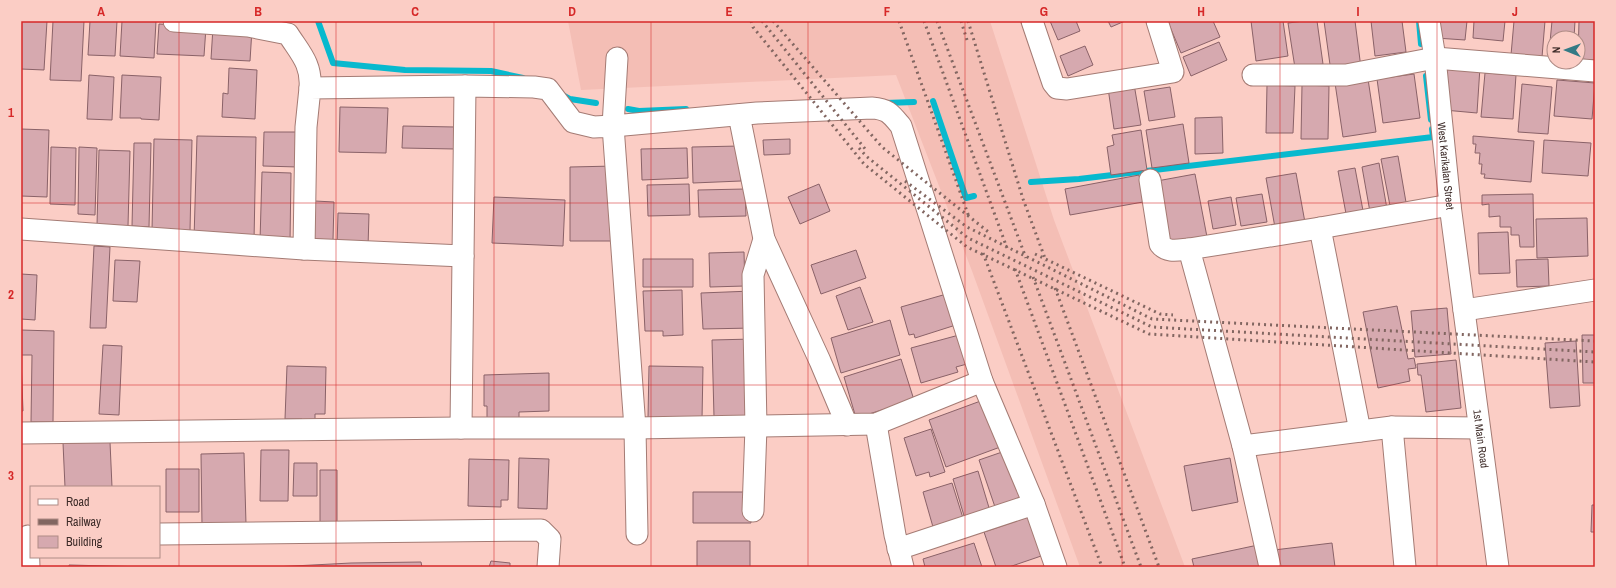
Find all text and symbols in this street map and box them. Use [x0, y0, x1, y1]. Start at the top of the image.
text: A [97, 3, 105, 20]
text: B [254, 3, 262, 20]
text: C [411, 3, 419, 20]
text: D [568, 3, 576, 20]
text: E [725, 3, 733, 20]
text: F [884, 3, 891, 20]
text: G [1040, 3, 1048, 20]
text: H [1197, 3, 1205, 20]
text: I [1357, 3, 1360, 20]
text: J [1512, 3, 1518, 20]
north arrow [1546, 30, 1586, 70]
text: N [1549, 46, 1563, 53]
text: 1 [8, 104, 14, 121]
street label: West Karikalan Street [1435, 122, 1458, 211]
text: 2 [8, 286, 14, 303]
street label: 1st Main Road [1470, 409, 1492, 469]
text: 3 [8, 467, 14, 484]
legend [30, 486, 160, 558]
text: Road [66, 494, 90, 510]
text: Railway [66, 514, 101, 530]
text: Building [66, 534, 103, 550]

